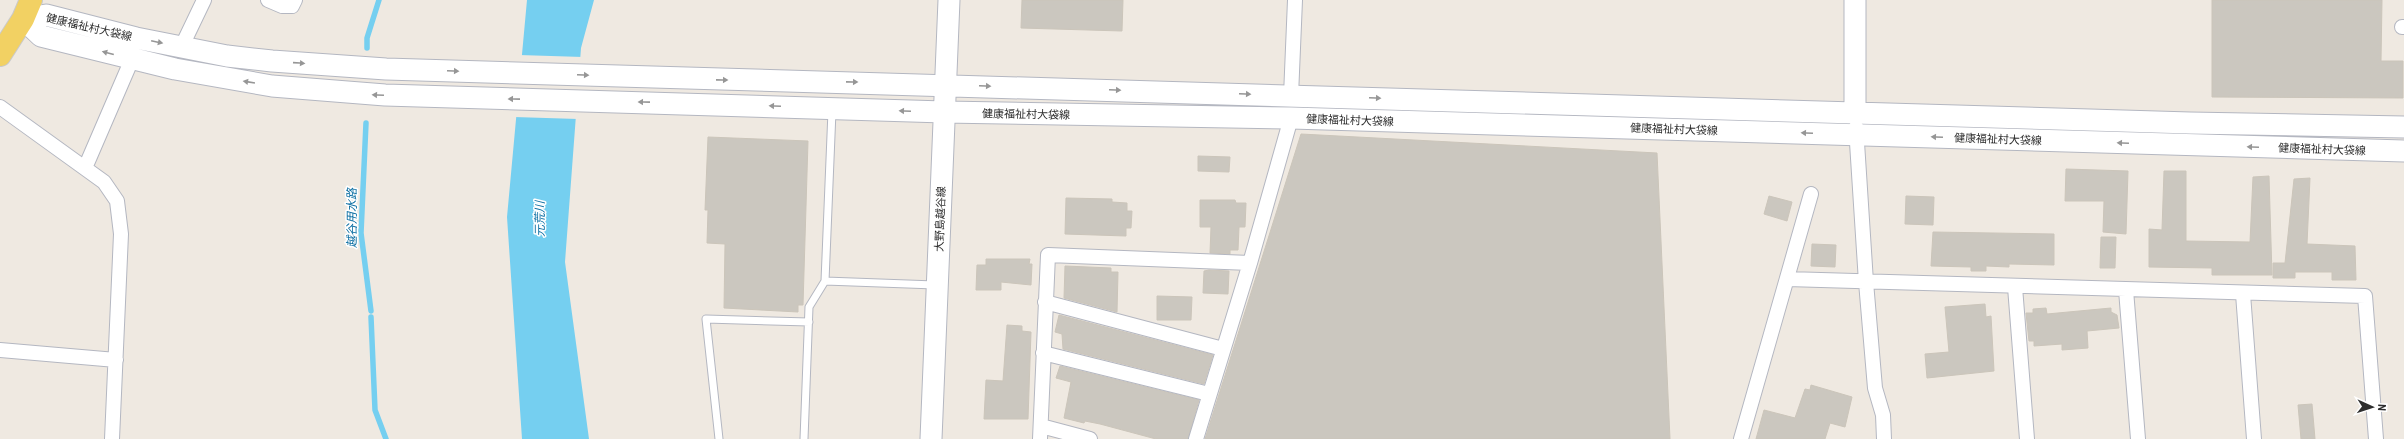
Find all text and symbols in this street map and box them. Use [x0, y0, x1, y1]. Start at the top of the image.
street label: 健康福祉村大袋線 [45, 11, 133, 44]
one-way arrow [150, 40, 163, 46]
one-way arrow [102, 50, 114, 56]
one-way arrow [293, 59, 305, 66]
one-way arrow [447, 68, 460, 74]
one-way arrow [577, 72, 589, 79]
one-way arrow [716, 77, 729, 83]
one-way arrow [243, 79, 255, 85]
one-way arrow [846, 79, 858, 86]
one-way arrow [979, 82, 991, 89]
one-way arrow [1109, 87, 1122, 93]
one-way arrow [372, 91, 384, 98]
one-way arrow [1239, 91, 1251, 98]
one-way arrow [1369, 95, 1382, 101]
one-way arrow [507, 96, 520, 102]
one-way arrow [637, 99, 650, 105]
one-way arrow [769, 103, 781, 110]
street label: 健康福祉村大袋線 [982, 107, 1070, 122]
one-way arrow [898, 108, 911, 114]
street label: 健康福祉村大袋線 [1306, 112, 1394, 129]
street label: 健康福祉村大袋線 [1630, 121, 1718, 138]
one-way arrow [1801, 130, 1813, 137]
street label: 健康福祉村大袋線 [1954, 131, 2042, 148]
one-way arrow [1931, 134, 1943, 141]
one-way arrow [2116, 140, 2129, 146]
street label: 健康福祉村大袋線 [2278, 141, 2366, 158]
one-way arrow [2246, 144, 2259, 150]
street label: 大野島越谷線 [933, 186, 948, 252]
water label: 越谷用水路 [345, 187, 359, 248]
water label: 元荒川 [533, 199, 547, 237]
north arrow [2352, 387, 2392, 427]
text: N [2375, 404, 2388, 411]

